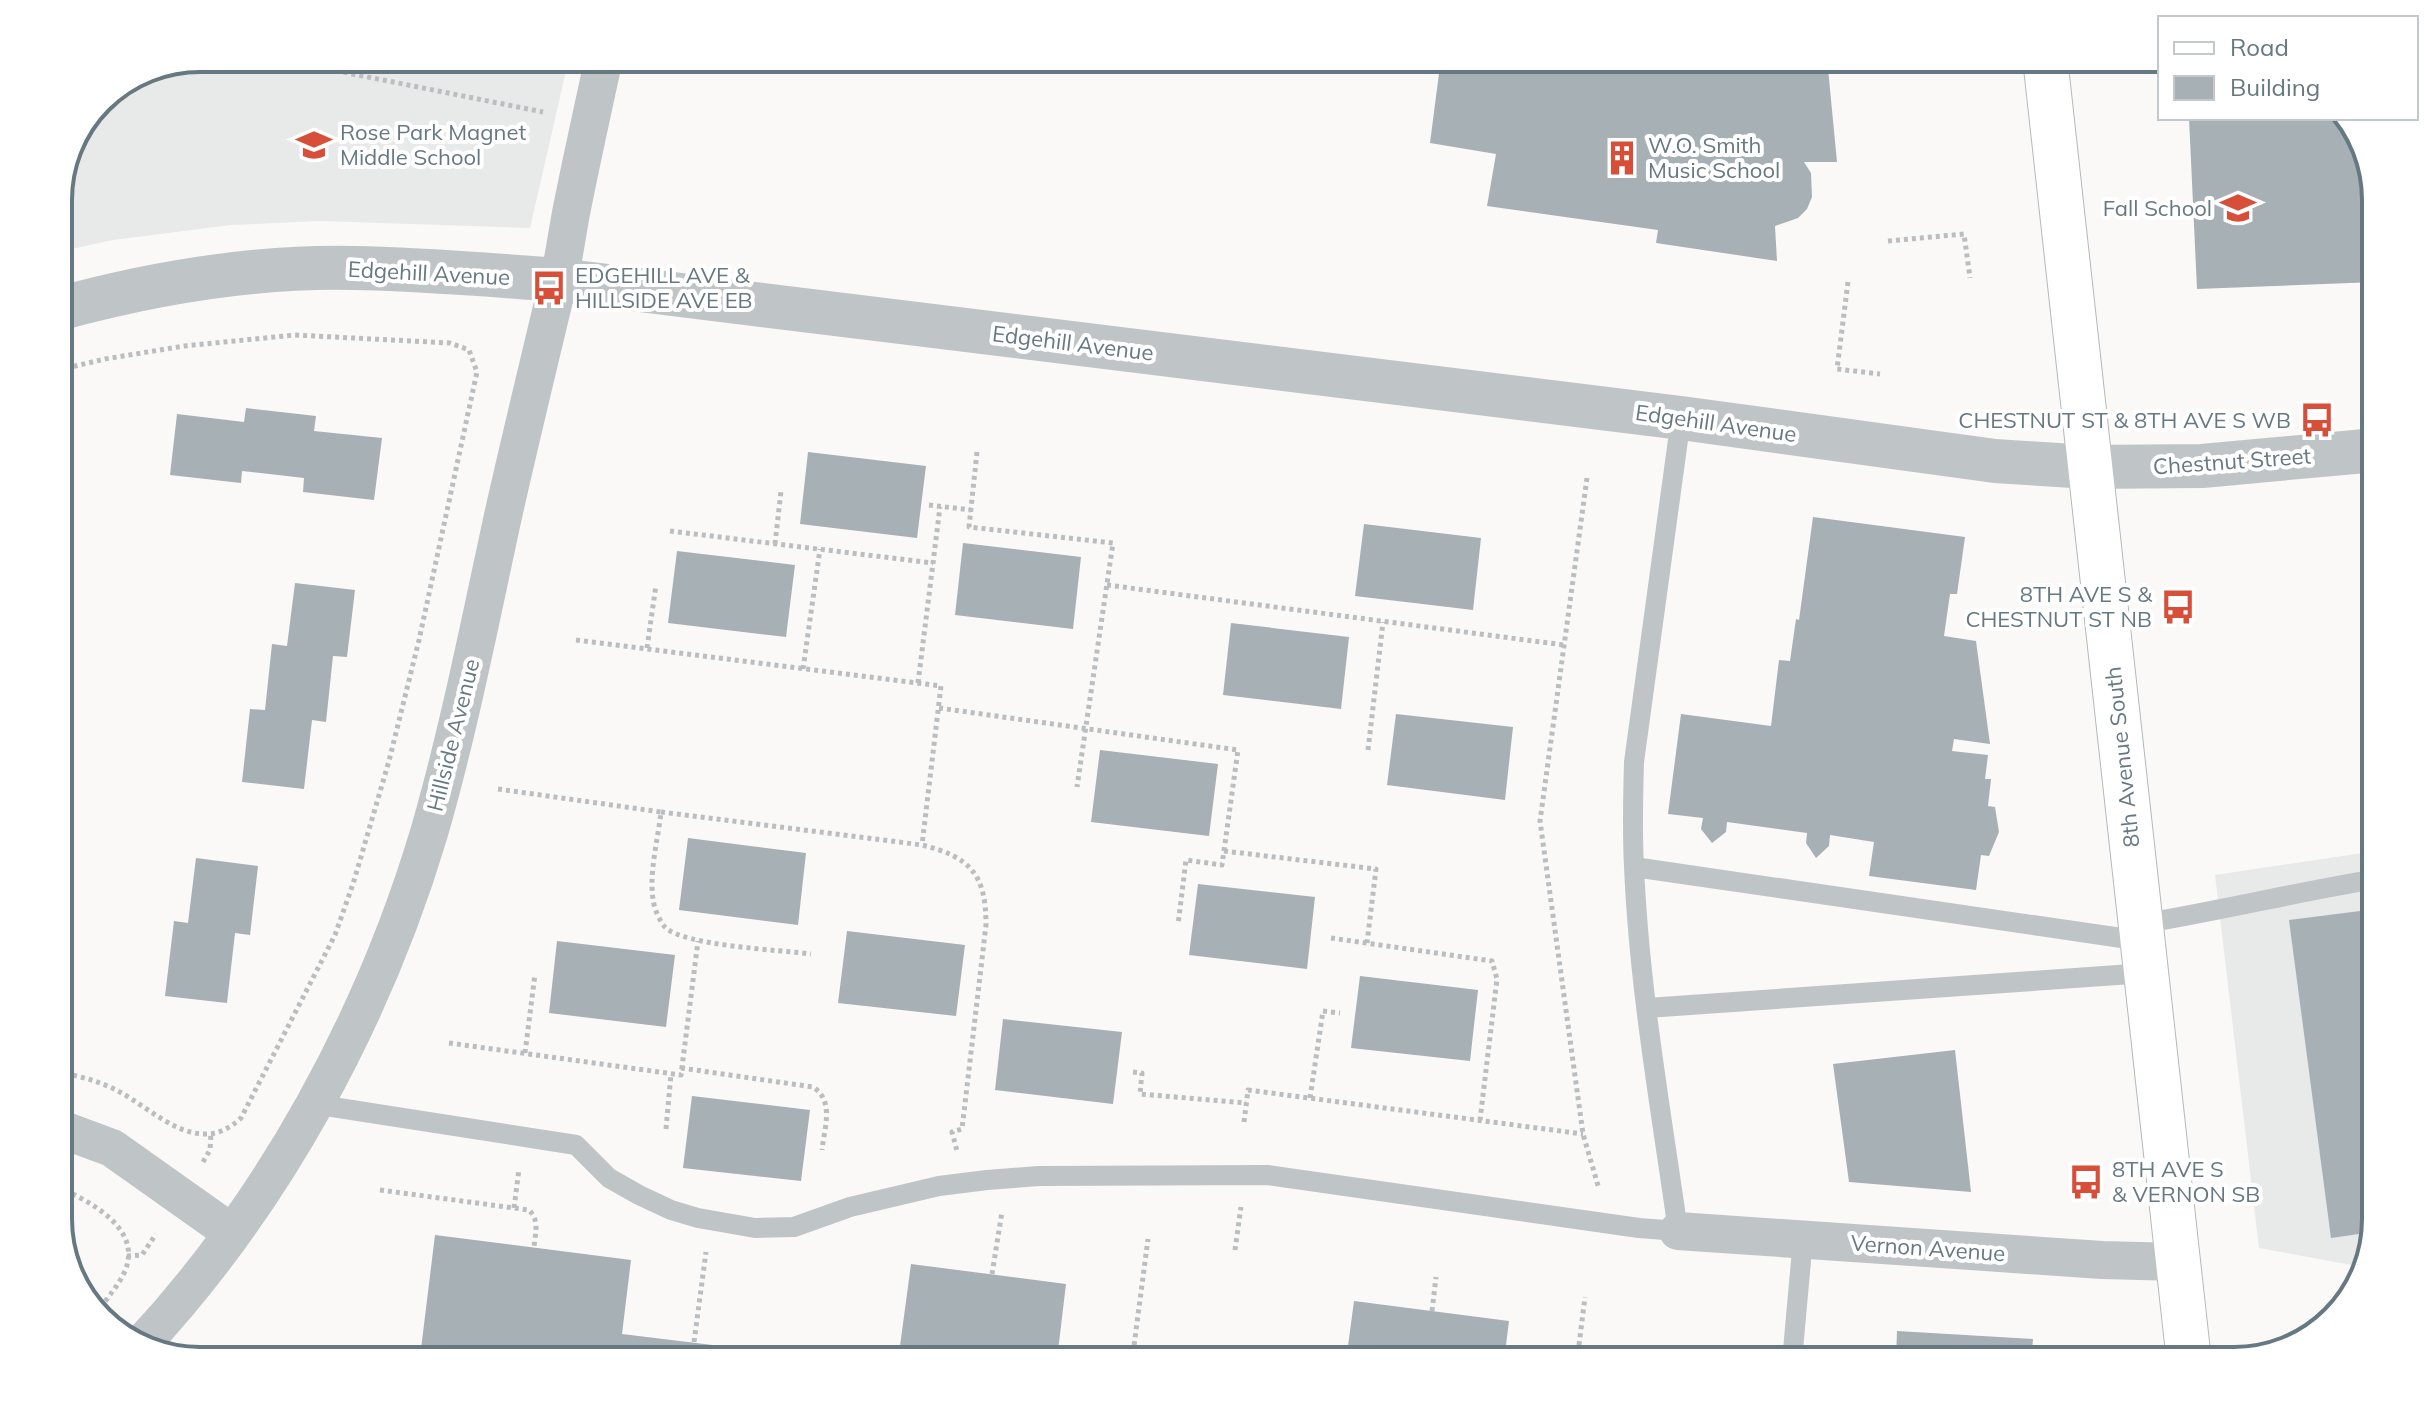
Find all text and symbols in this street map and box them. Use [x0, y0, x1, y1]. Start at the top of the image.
legend [2158, 16, 2418, 120]
text: Road [2230, 32, 2289, 62]
text: Building [2230, 72, 2320, 102]
place label: Rose Park Magnet Middle School [340, 118, 526, 171]
school or university icon: Rose Park Magnet Middle School [295, 126, 333, 164]
place label: W.O. Smith Music School [1648, 131, 1780, 184]
building icon: W.O. Smith Music School [1603, 139, 1641, 177]
school or university icon: Fall School [2219, 189, 2257, 227]
place label: Fall School [2103, 194, 2212, 222]
street label: Edgehill Avenue [347, 255, 511, 291]
place label: EDGEHILL AVE & HILLSIDE AVE EB [575, 261, 753, 314]
bus stop icon: EDGEHILL AVE & HILLSIDE AVE EB [530, 269, 568, 307]
street label: Edgehill Avenue [991, 319, 1155, 367]
street label: Edgehill Avenue [1634, 398, 1798, 448]
bus stop icon: CHESTNUT ST & 8TH AVE S WB [2298, 401, 2336, 439]
place label: CHESTNUT ST & 8TH AVE S WB [1958, 406, 2291, 434]
street label: Chestnut Street [2152, 441, 2312, 480]
place label: 8TH AVE S & CHESTNUT ST NB [1965, 580, 2153, 633]
bus stop icon: 8TH AVE S & CHESTNUT ST NB [2159, 588, 2197, 626]
street label: Hillside Avenue [421, 656, 485, 814]
street label: 8th Avenue South [2099, 665, 2145, 849]
place label: 8TH AVE S & VERNON SB [2112, 1155, 2260, 1208]
bus stop icon: 8TH AVE S & VERNON SB [2067, 1163, 2105, 1201]
street label: Vernon Avenue [1850, 1229, 2006, 1267]

